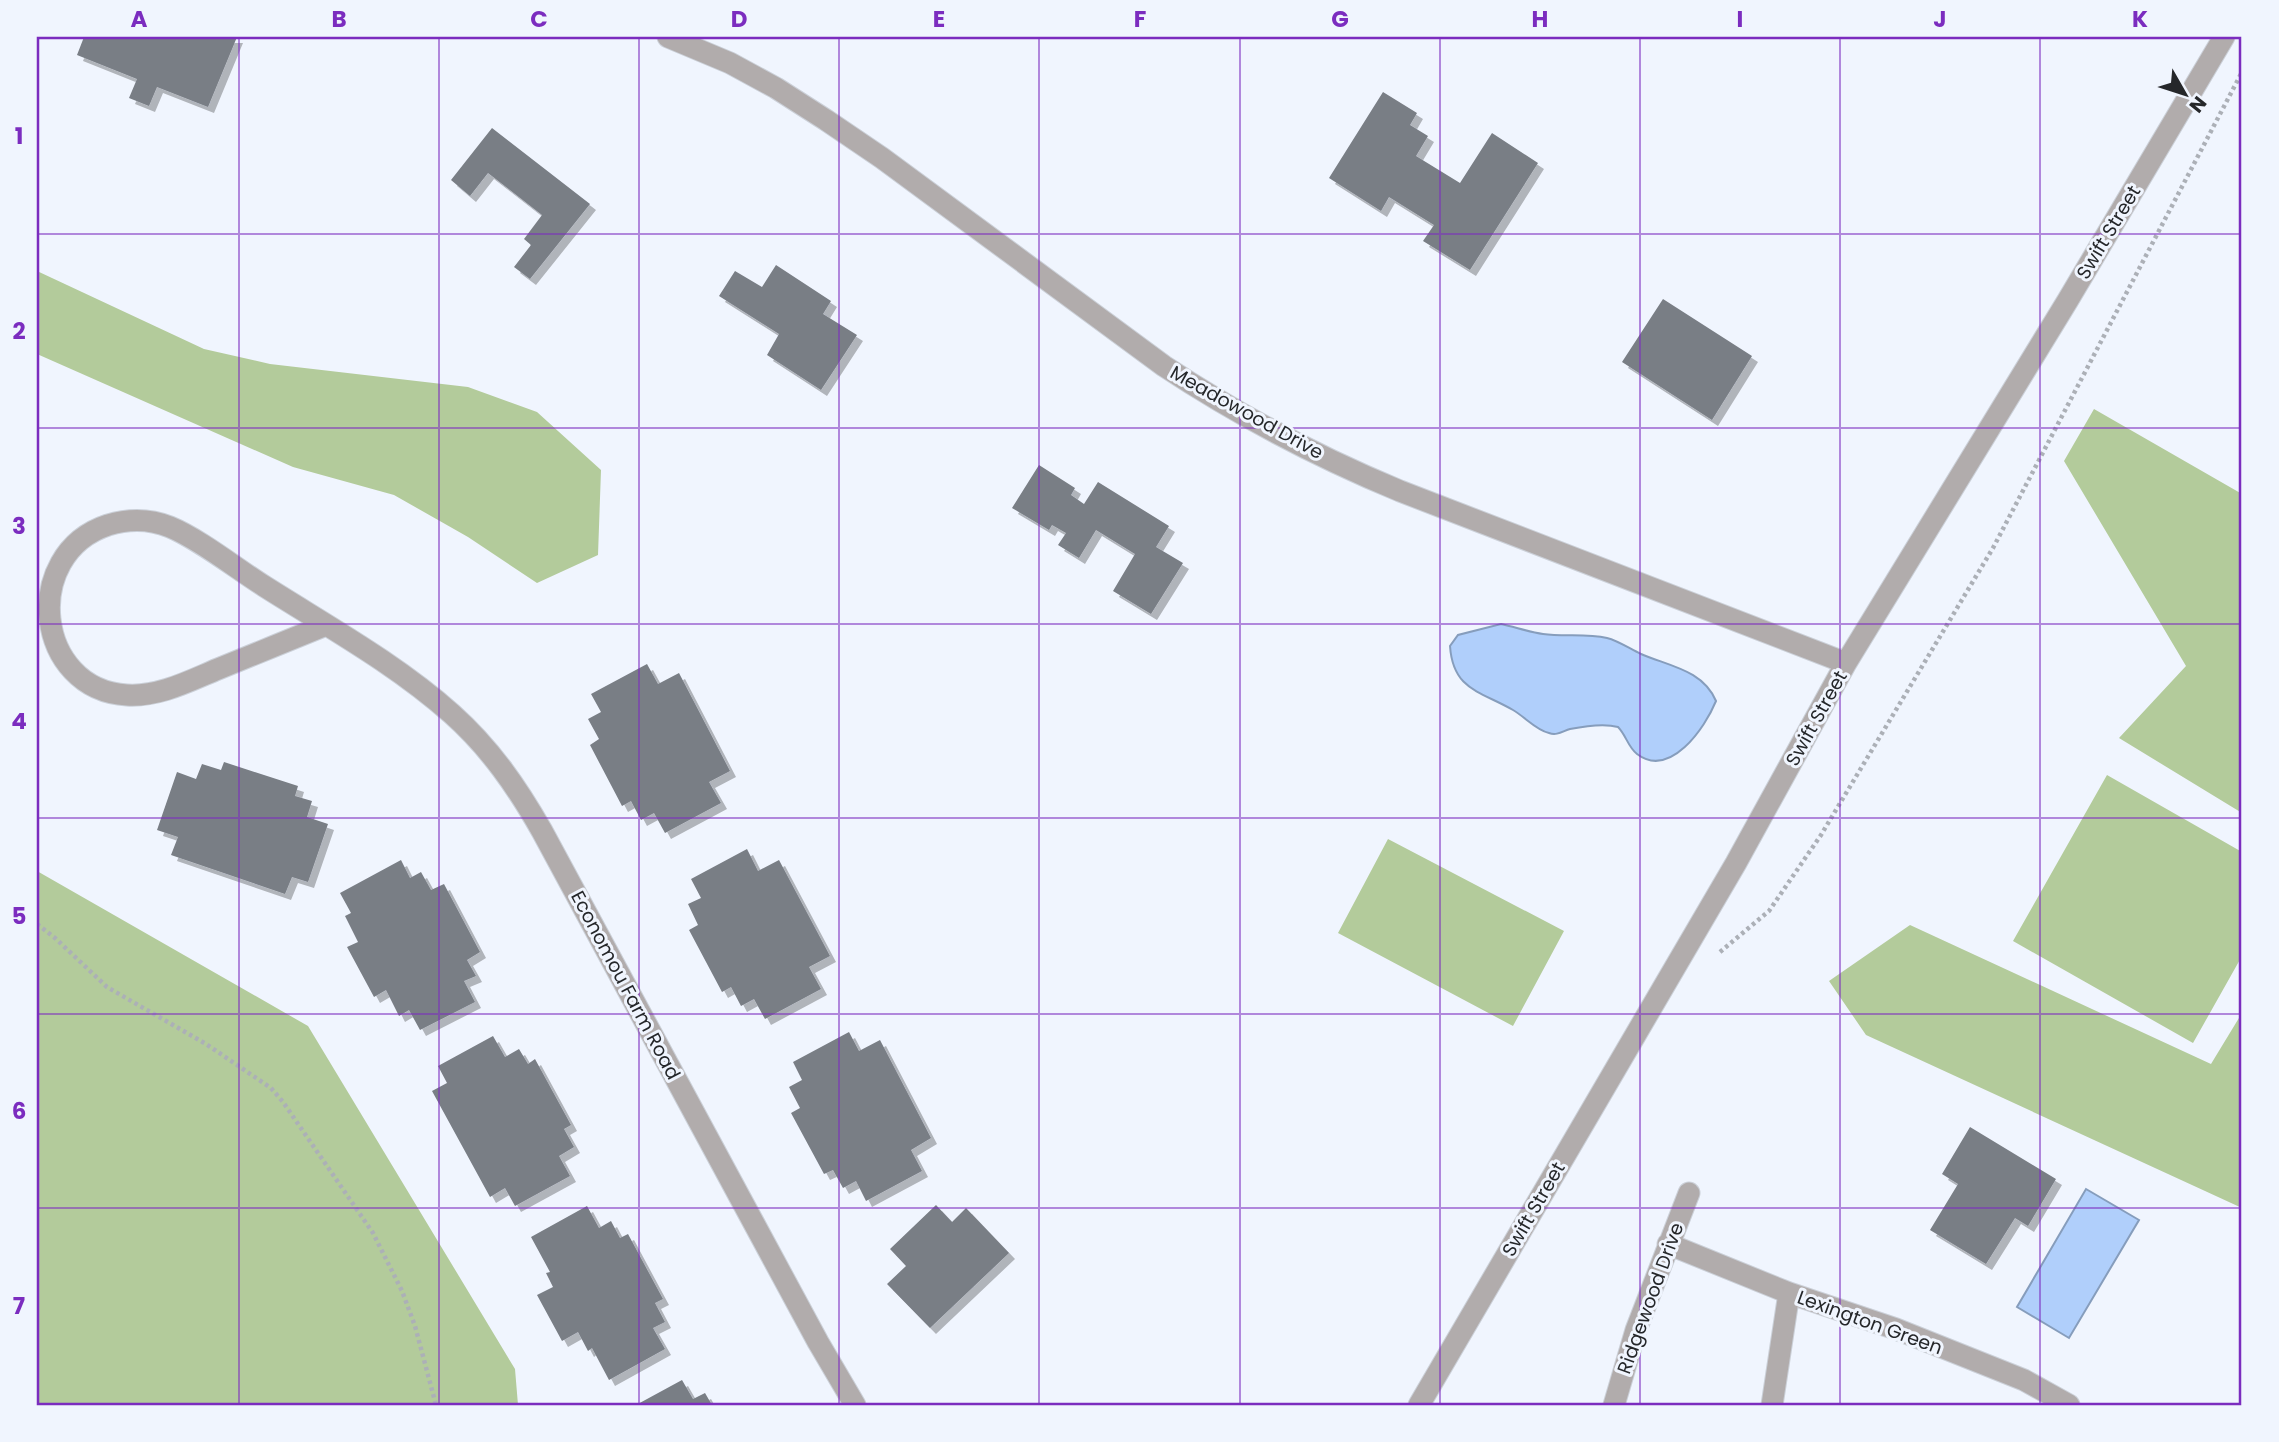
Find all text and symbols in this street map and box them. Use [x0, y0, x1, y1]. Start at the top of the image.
text: A [131, 3, 148, 35]
text: B [331, 3, 347, 35]
text: C [530, 3, 548, 35]
text: D [731, 3, 747, 35]
text: E [933, 3, 945, 35]
text: F [1134, 3, 1146, 35]
text: G [1331, 3, 1349, 35]
text: H [1532, 3, 1548, 35]
text: I [1737, 3, 1743, 35]
text: J [1933, 3, 1947, 35]
text: K [2132, 3, 2148, 35]
north arrow [2150, 60, 2220, 130]
text: N [2183, 90, 2213, 118]
text: 1 [15, 120, 23, 152]
street label: Swift Street [2070, 180, 2147, 284]
text: 2 [12, 315, 26, 347]
street label: Meadowood Drive [1165, 359, 1328, 466]
text: 3 [12, 510, 26, 542]
street label: Swift Street [1779, 666, 1854, 771]
text: 4 [11, 705, 27, 737]
street label: Economou Farm Road [564, 886, 687, 1084]
text: 5 [12, 900, 26, 932]
text: 6 [12, 1095, 26, 1127]
street label: Swift Street [1495, 1157, 1571, 1262]
street label: Ridgewood Drive [1611, 1219, 1690, 1378]
street label: Lexington Green [1793, 1284, 1946, 1361]
text: 7 [13, 1290, 25, 1322]

